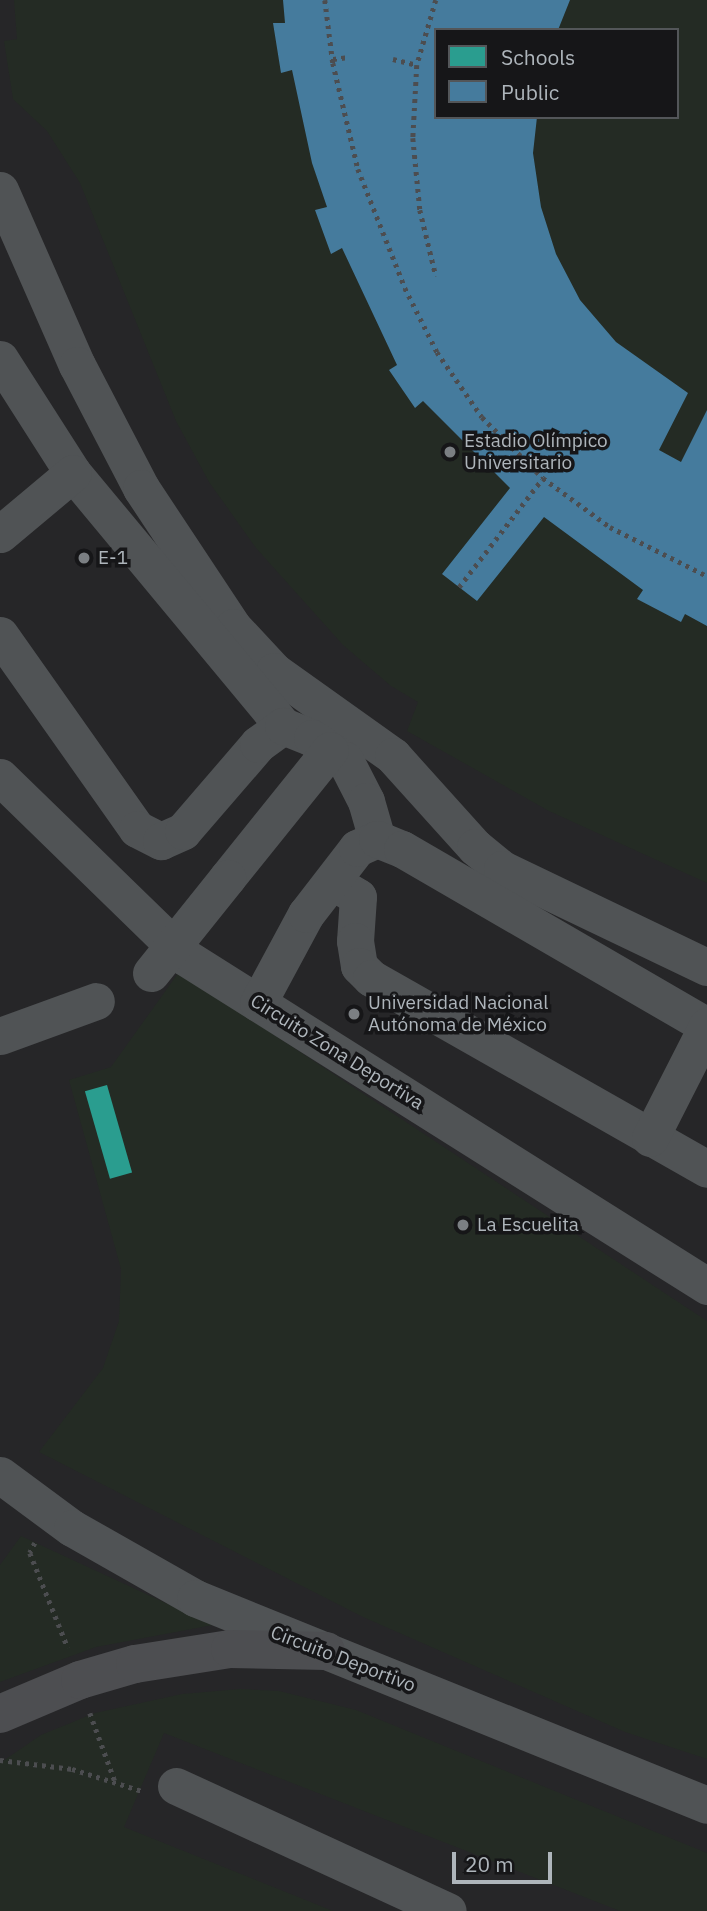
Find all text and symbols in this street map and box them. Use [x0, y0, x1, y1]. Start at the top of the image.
legend [434, 28, 679, 119]
text: Schools [501, 43, 575, 71]
text: Public [501, 78, 559, 106]
place label: Estadio Olímpico Universitario [464, 430, 608, 474]
marker: Estadio Olímpico Universitario [442, 444, 458, 460]
place label: E-1 [98, 547, 128, 569]
marker: E-1 [76, 550, 92, 566]
street label: Circuito Zona Deportiva [246, 989, 428, 1115]
place label: Universidad Nacional Autónoma de México [368, 992, 548, 1036]
marker: Universidad Nacional Autónoma de México [346, 1006, 362, 1022]
place label: La Escuelita [477, 1214, 579, 1236]
marker: La Escuelita [455, 1217, 471, 1233]
street label: Circuito Deportivo [267, 1621, 419, 1697]
scale bar [455, 1838, 555, 1882]
text: 20 m [465, 1850, 514, 1878]

